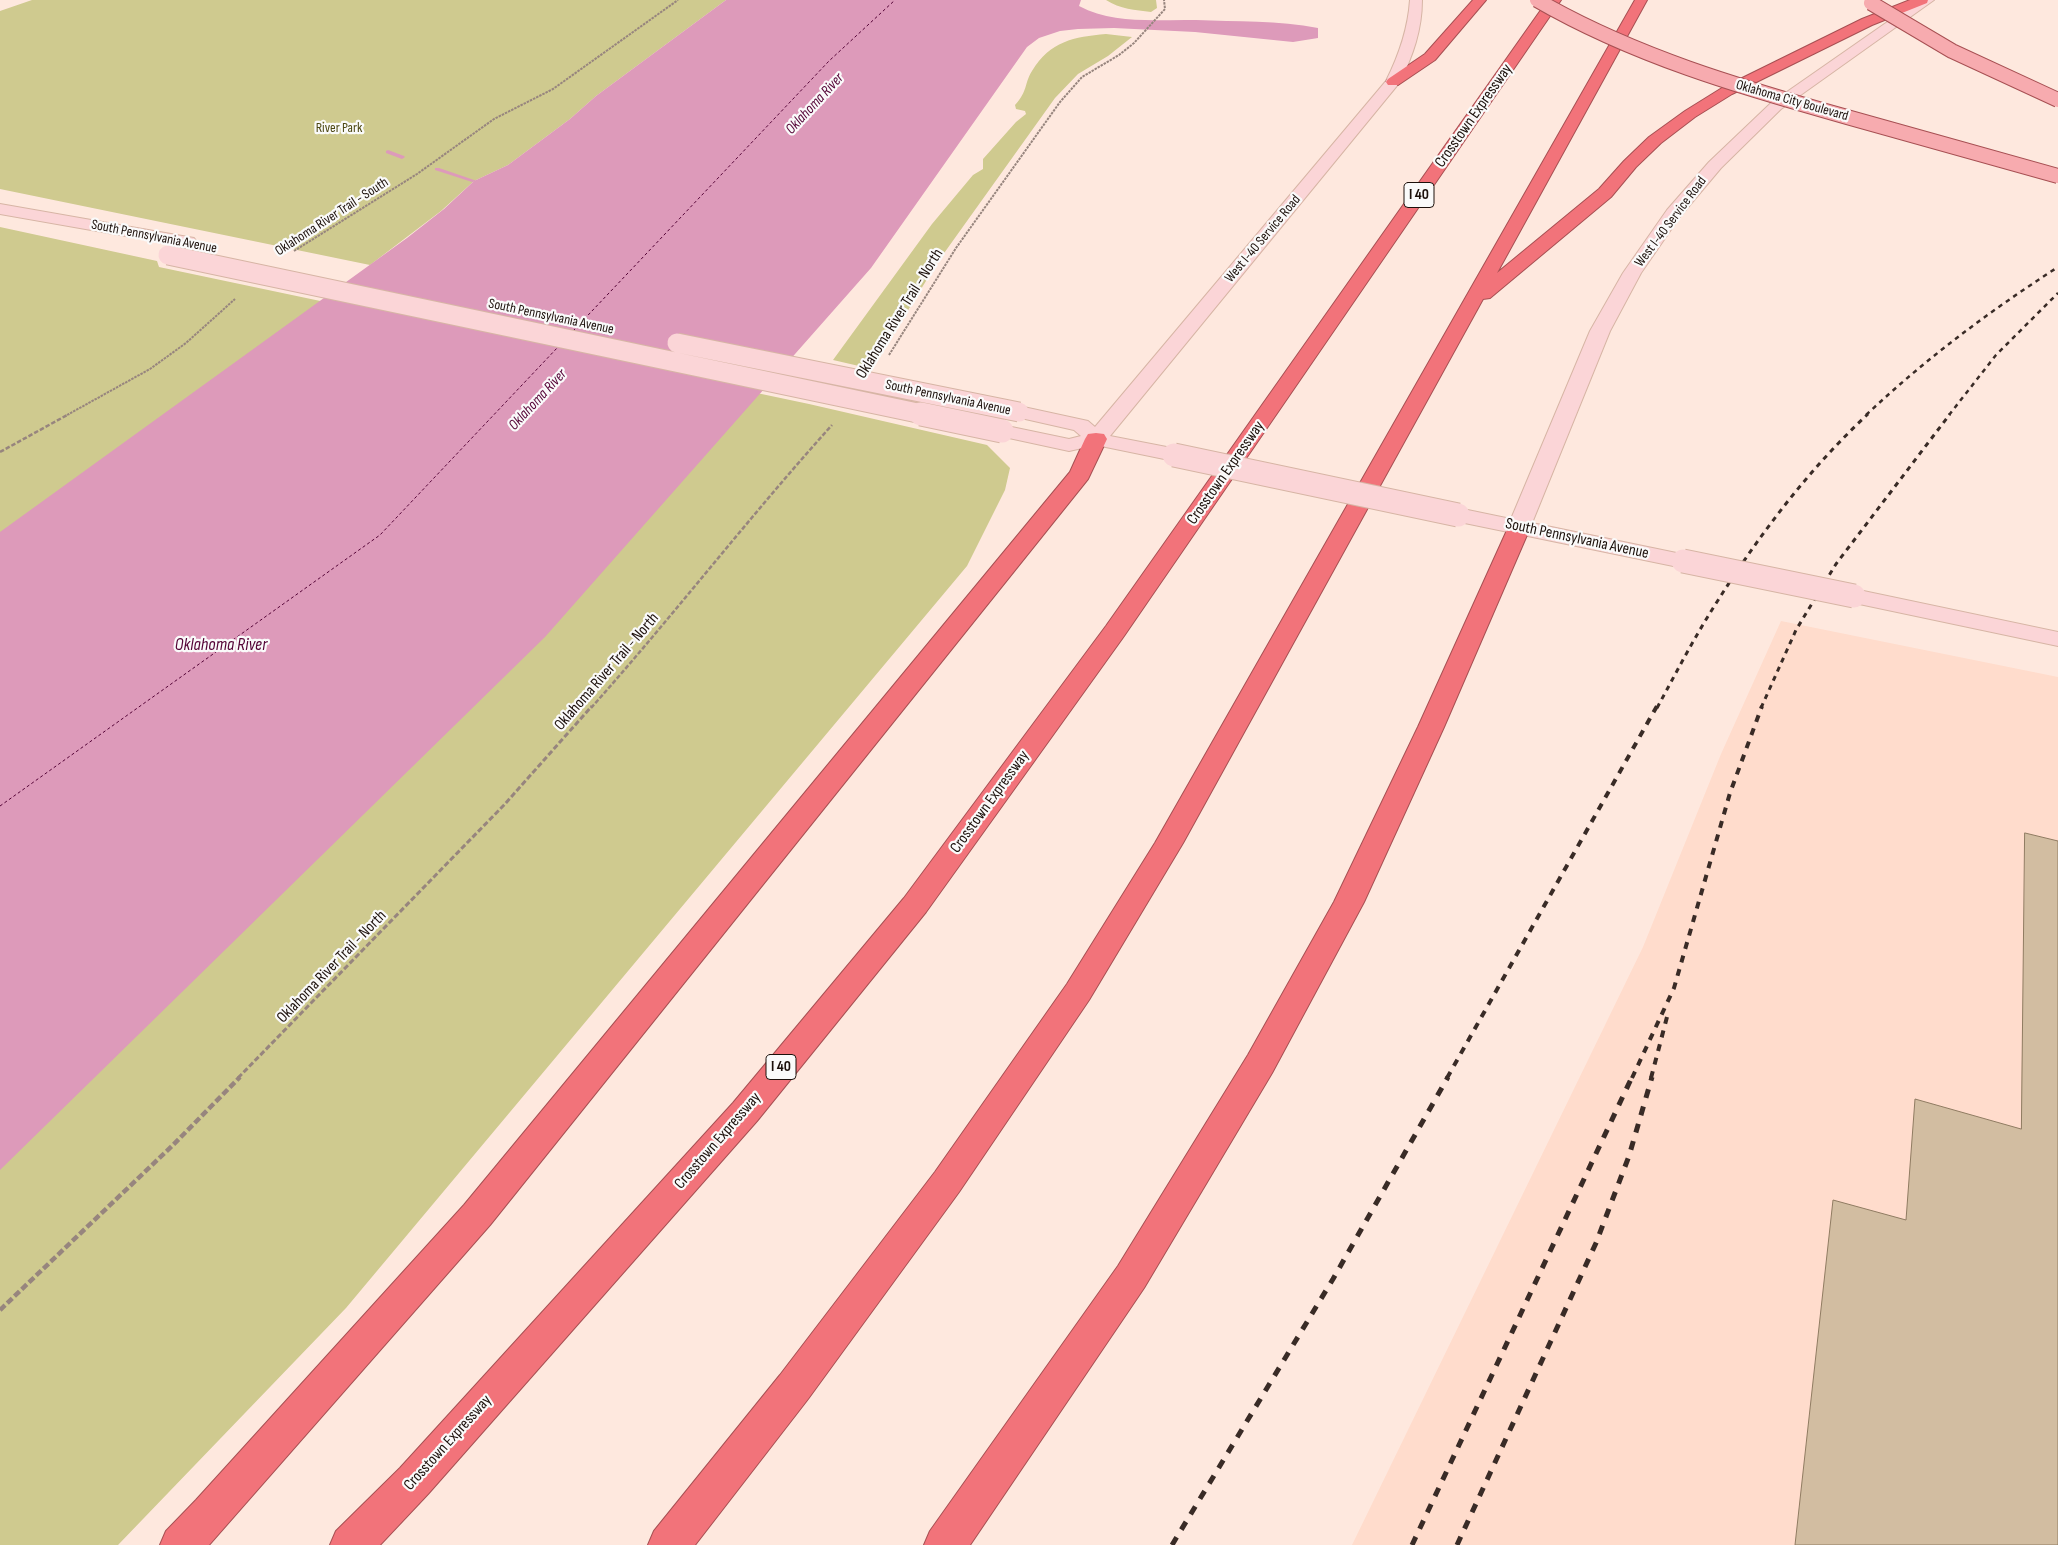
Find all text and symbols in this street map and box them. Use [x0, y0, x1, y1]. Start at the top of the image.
street label: Crosstown Expressway [1431, 61, 1517, 171]
water label: Oklahoma River [782, 70, 848, 138]
street label: Oklahoma City Boulevard [1734, 77, 1850, 125]
park label: River Park [316, 120, 362, 136]
street label: West I-40 Service Road [1632, 173, 1710, 271]
street label: Oklahoma River Trail - South [272, 174, 392, 260]
road number: I 40 [1404, 182, 1434, 208]
street label: West I-40 Service Road [1222, 192, 1304, 286]
street label: South Pennsylvania Avenue [90, 217, 218, 257]
street label: Oklahoma River Trail - North [852, 245, 948, 383]
street label: South Pennsylvania Avenue [487, 296, 615, 338]
water label: Oklahoma River [505, 366, 571, 434]
street label: South Pennsylvania Avenue [884, 377, 1012, 419]
street label: Crosstown Expressway [1183, 418, 1269, 528]
street label: South Pennsylvania Avenue [1504, 514, 1650, 564]
street label: Oklahoma River Trail - North [551, 609, 663, 735]
water label: Oklahoma River [175, 634, 267, 656]
street label: Crosstown Expressway [946, 747, 1034, 857]
street label: Oklahoma River Trail - North [273, 907, 391, 1027]
road number: I 40 [766, 1054, 796, 1080]
street label: Crosstown Expressway [671, 1089, 765, 1193]
street label: Crosstown Expressway [400, 1391, 496, 1495]

